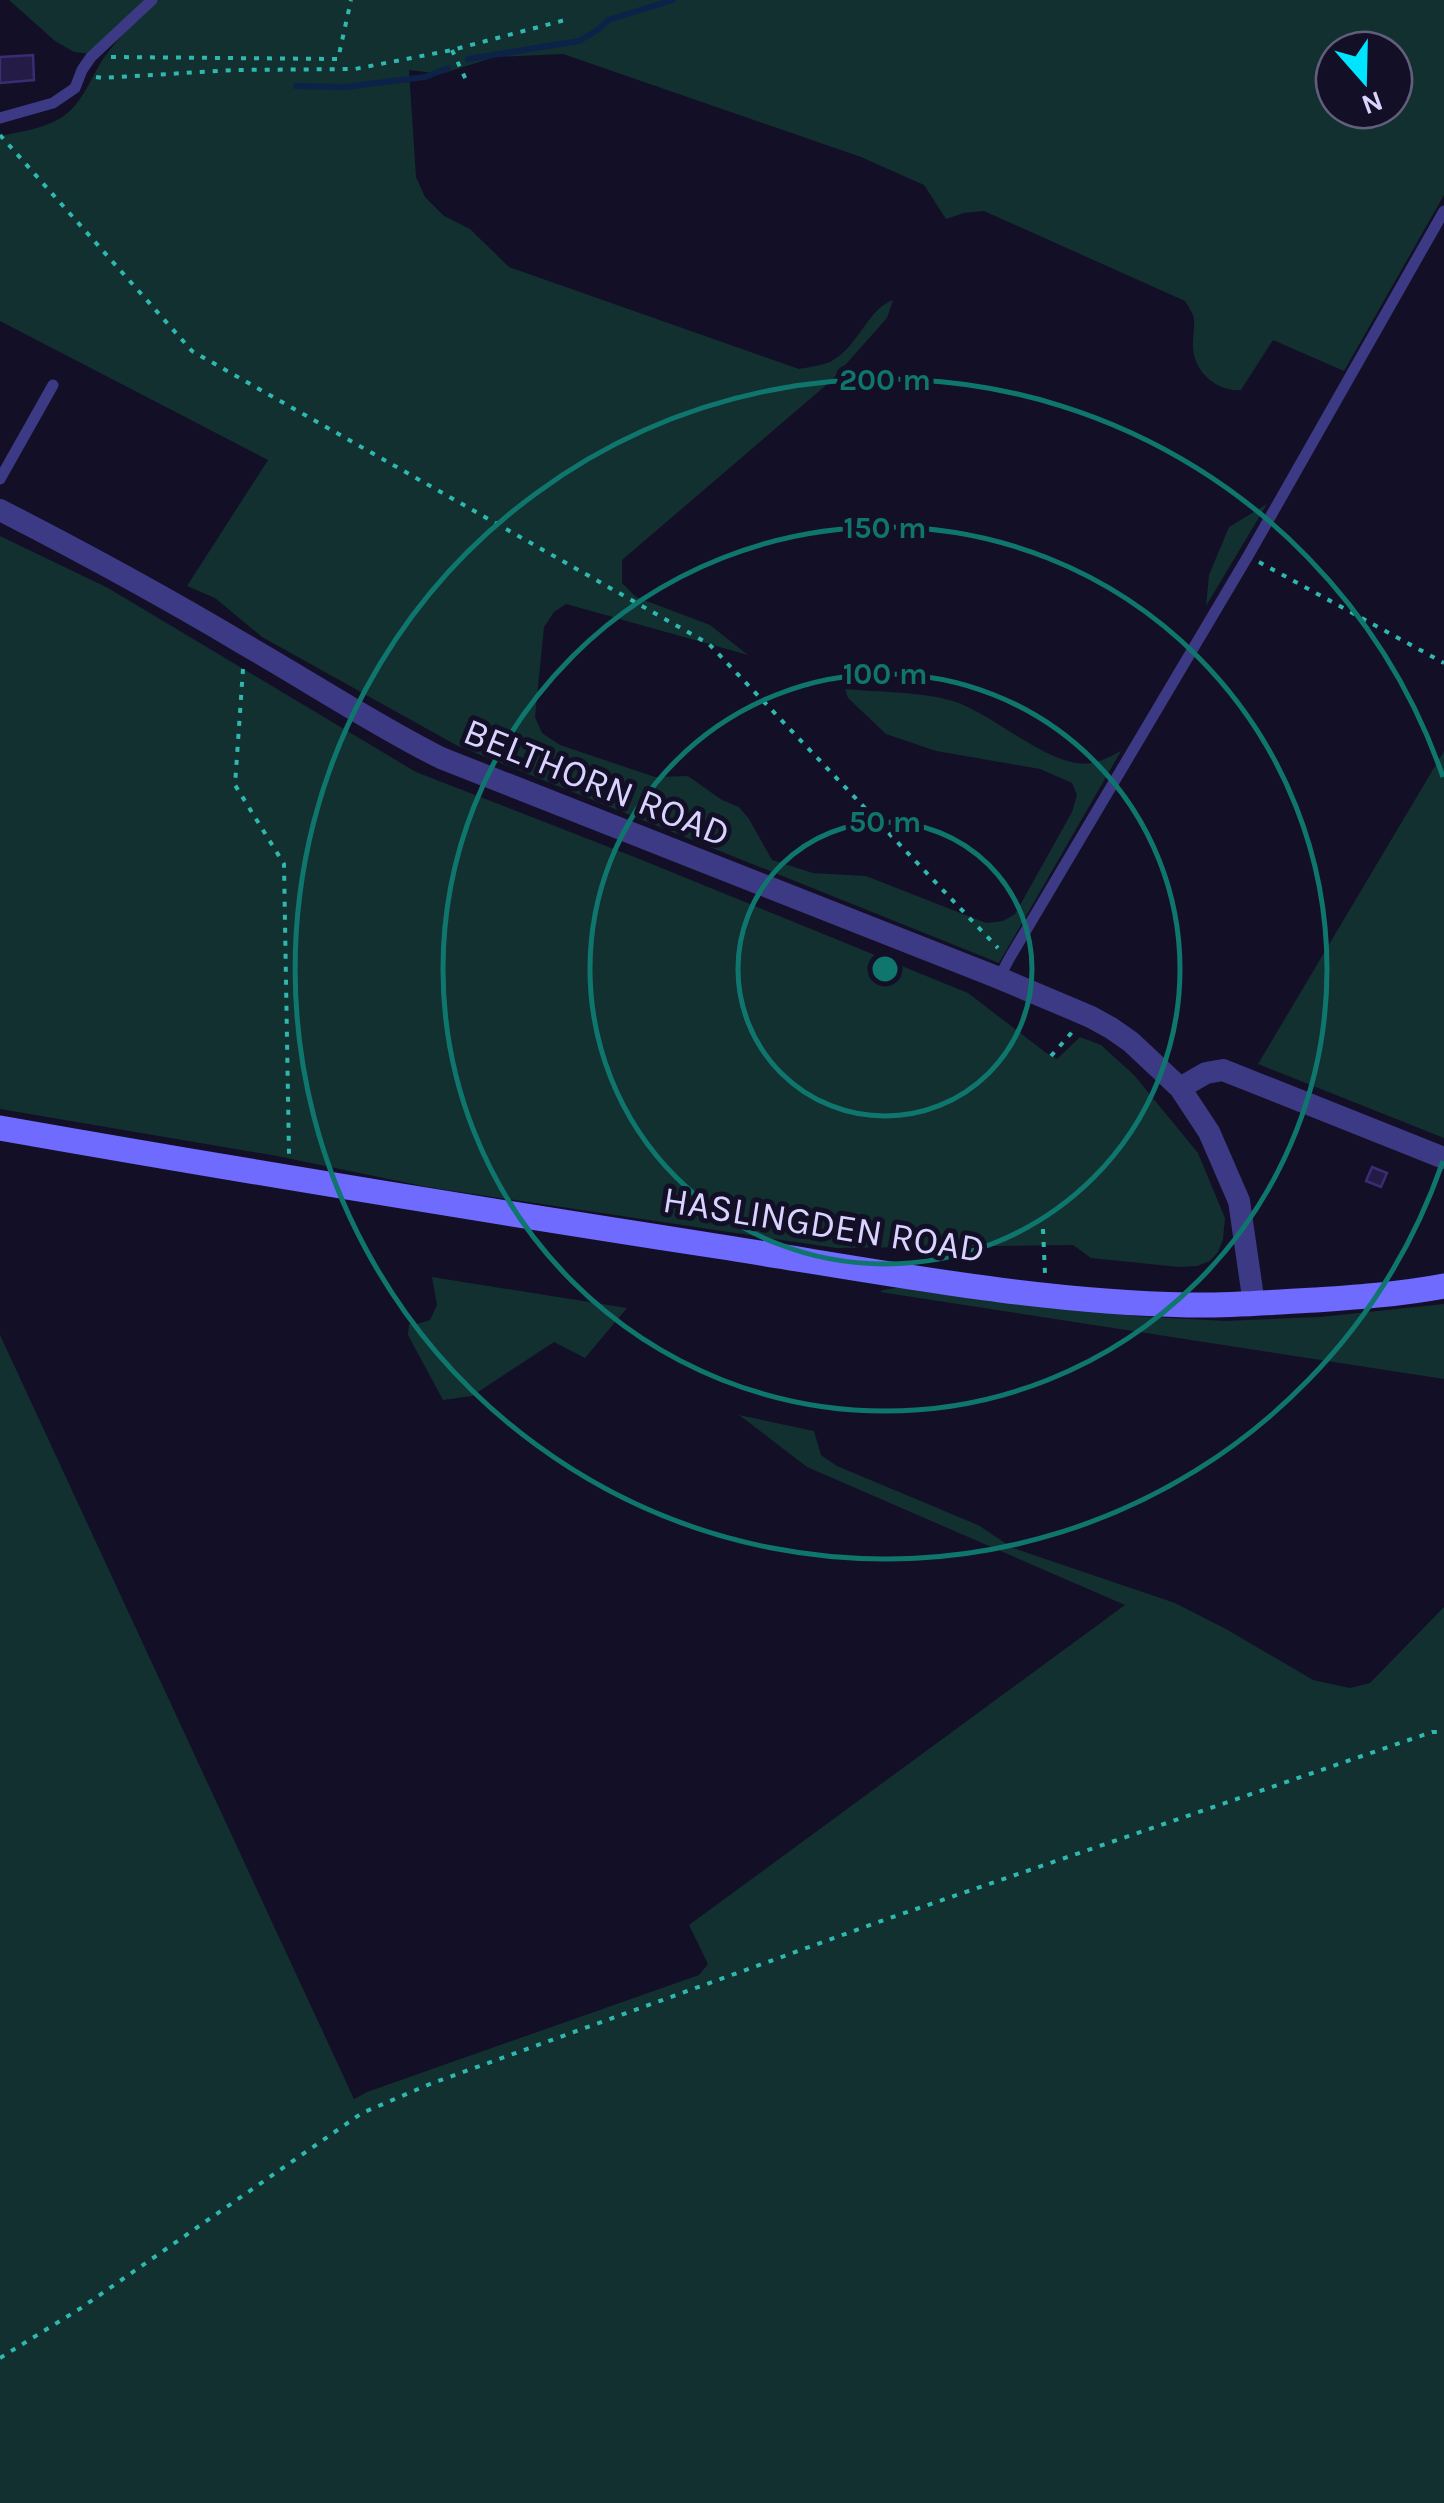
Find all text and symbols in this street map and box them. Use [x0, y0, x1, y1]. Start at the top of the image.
north arrow [1314, 30, 1414, 130]
text: N [1357, 84, 1387, 122]
text: 200 m [839, 362, 931, 398]
text: 150 m [843, 510, 927, 546]
text: 100 m [843, 656, 927, 692]
street label: BELTHORN ROAD [457, 709, 736, 856]
text: 50 m [849, 804, 921, 840]
centre of rings [867, 951, 903, 987]
street label: HASLINGDEN ROAD [660, 1177, 988, 1272]

